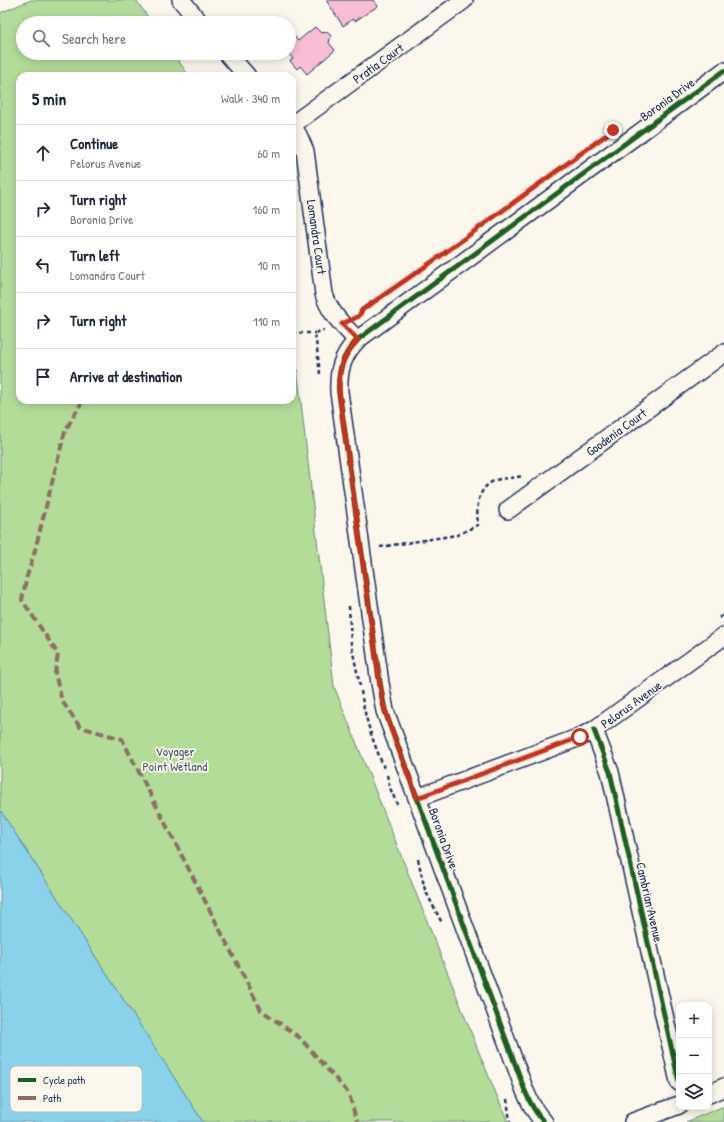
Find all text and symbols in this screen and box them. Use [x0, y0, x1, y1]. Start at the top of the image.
search box [16, 16, 296, 60]
icon: search [30, 27, 52, 49]
text: Search here [62, 28, 126, 49]
street label: Pratia Court [349, 38, 408, 88]
street label: Boronia Drive [636, 73, 698, 125]
text: 5 min [32, 87, 66, 110]
text: Walk · 340 m [221, 89, 280, 107]
route end [604, 121, 622, 139]
text: Continue [70, 133, 118, 154]
icon: ahead [32, 142, 54, 164]
text: 60 m [257, 144, 280, 162]
text: Pelorus Avenue [70, 154, 141, 172]
text: Turn right [70, 189, 126, 210]
icon: right [32, 198, 54, 220]
street label: Lomandra Court [303, 199, 331, 276]
text: 160 m [252, 200, 280, 218]
text: Boronia Drive [70, 210, 133, 228]
text: Turn left [70, 245, 120, 266]
icon: left [32, 254, 54, 276]
text: 10 m [258, 256, 280, 274]
text: Lomandra Court [70, 266, 145, 284]
icon: right [32, 310, 54, 332]
text: Turn right [70, 310, 126, 331]
text: 110 m [253, 312, 280, 330]
icon: arrive [32, 366, 54, 388]
text: Arrive at destination [70, 366, 182, 387]
street label: Goodenia Court [582, 404, 650, 460]
street label: Pelorus Avenue [597, 676, 665, 732]
route start [571, 728, 589, 746]
park label: Voyager Point Wetland [143, 742, 207, 775]
street label: Boronia Drive [425, 805, 463, 871]
street label: Cambrian Avenue [632, 860, 668, 944]
map controls [676, 1002, 712, 1110]
button: + [676, 1002, 712, 1038]
button: − [676, 1038, 712, 1074]
legend [10, 1066, 142, 1112]
text: Cycle path [43, 1073, 86, 1087]
button: layers [676, 1074, 712, 1110]
text: Path [43, 1091, 61, 1105]

